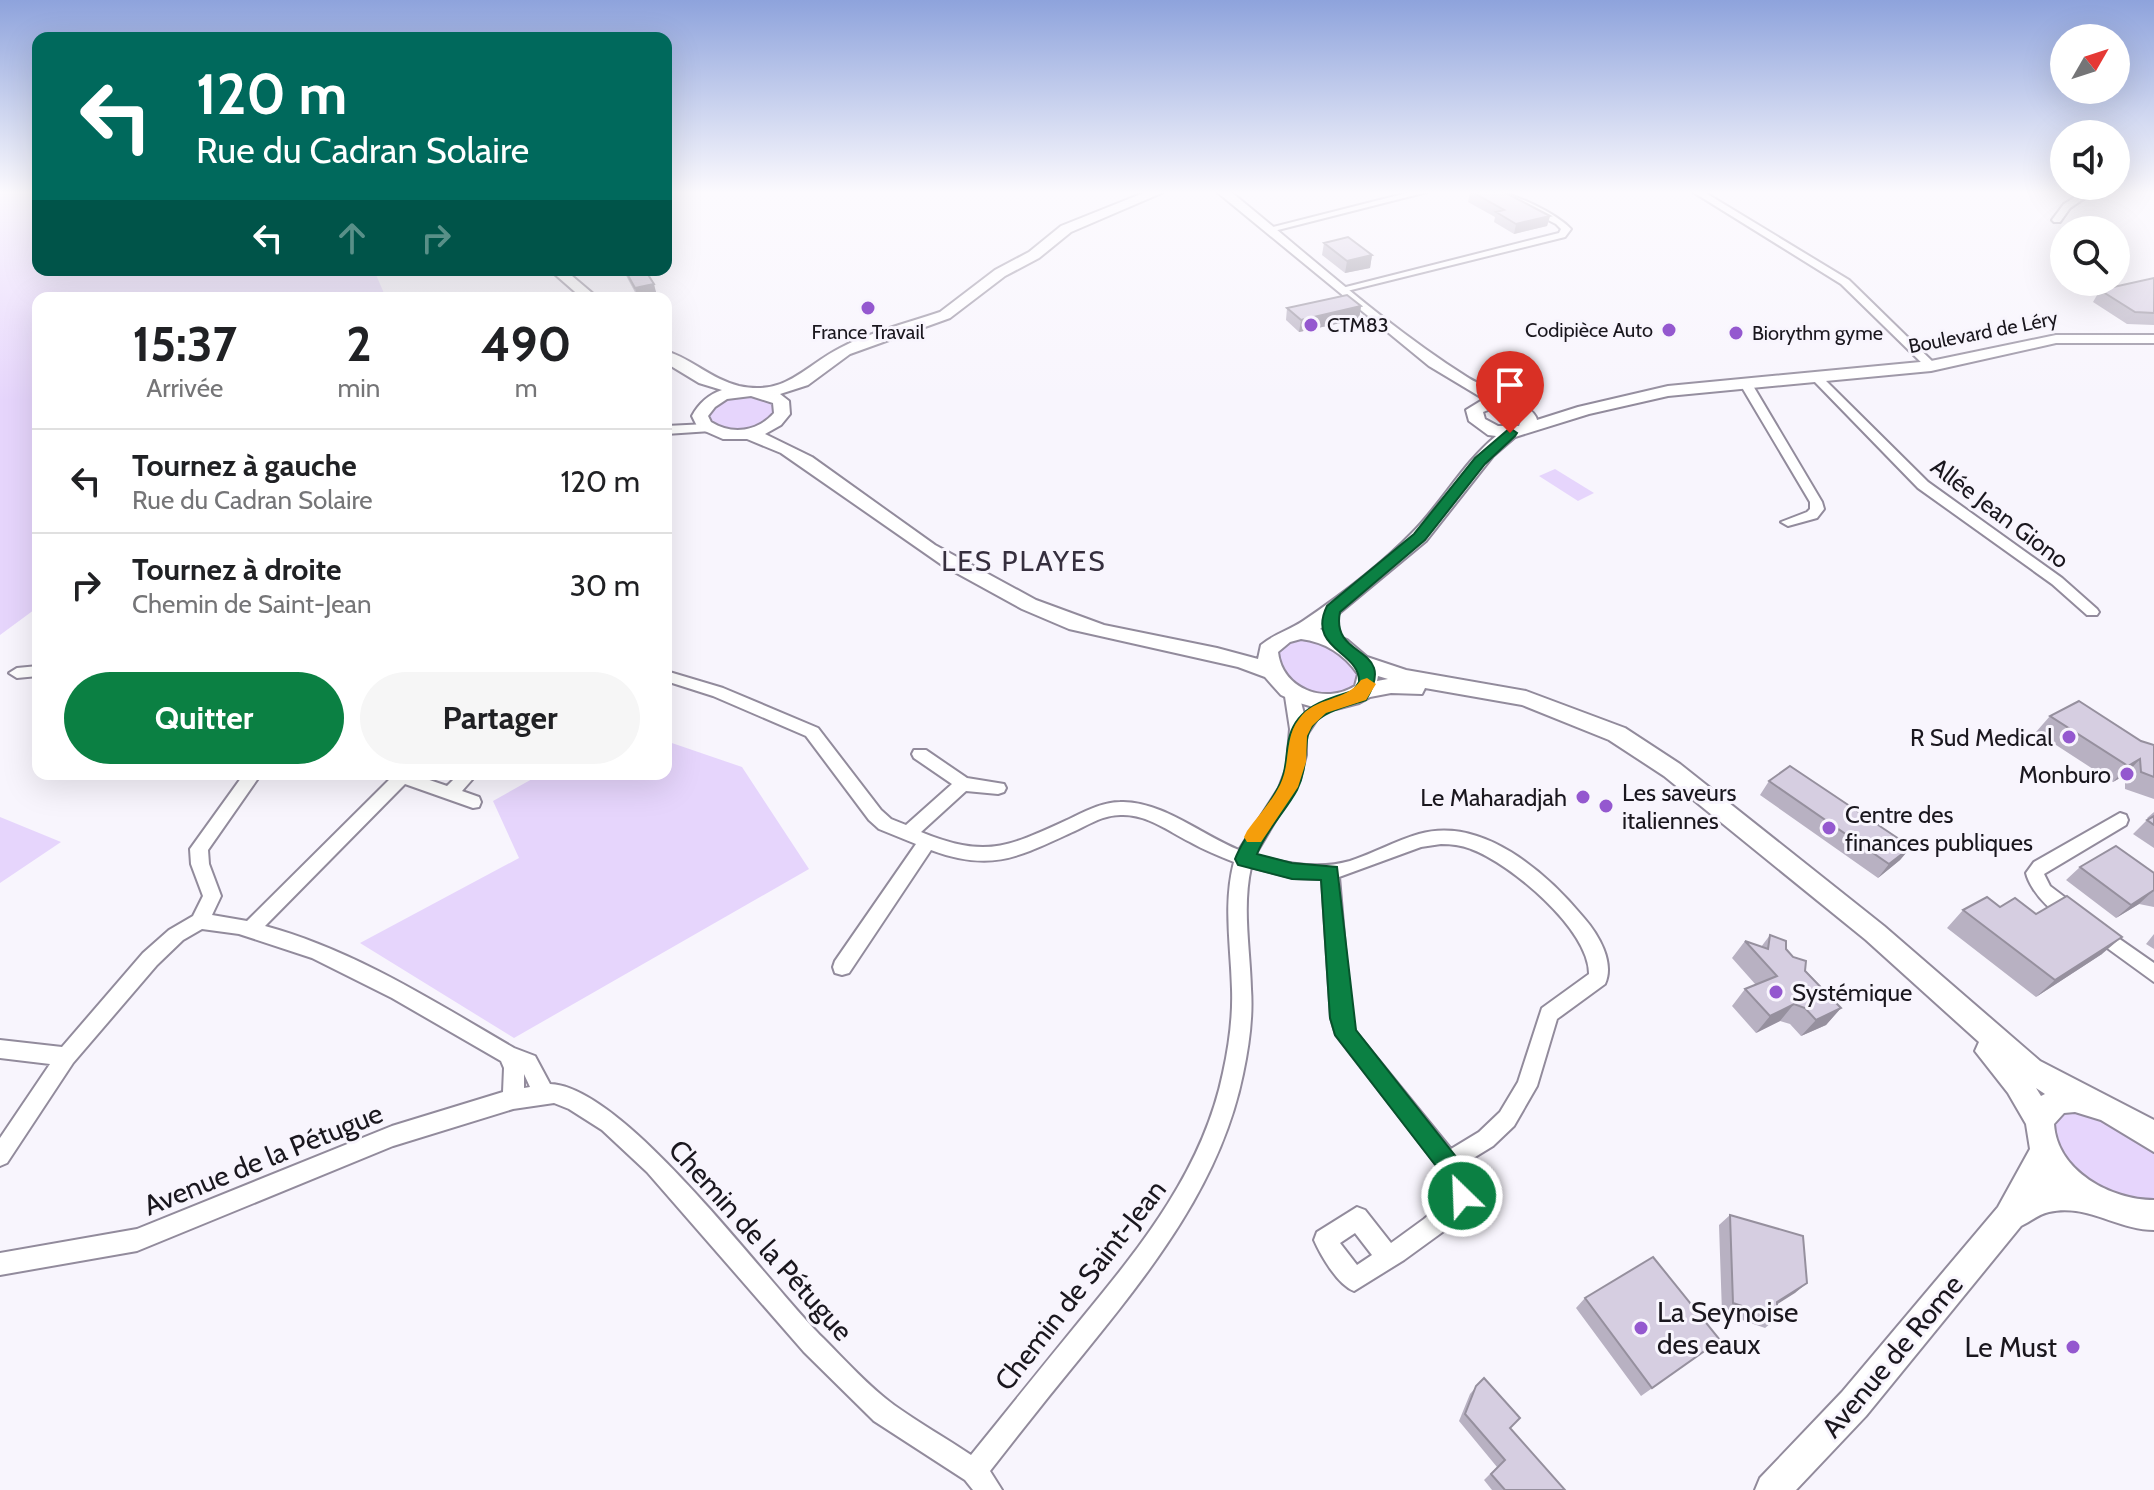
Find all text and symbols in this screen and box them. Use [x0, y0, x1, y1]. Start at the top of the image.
north arrow [2050, 24, 2130, 104]
map controls [2050, 24, 2130, 296]
text: 120 m [196, 60, 347, 128]
icon: left [64, 64, 168, 168]
button: sound [2050, 120, 2130, 200]
text: Rue du Cadran Solaire [196, 128, 529, 172]
icon: left [246, 216, 290, 260]
icon: ahead [330, 216, 374, 260]
icon: right [414, 216, 458, 260]
button: search [2050, 216, 2130, 296]
marker: France Travail [859, 299, 877, 317]
street label: Boulevard de Léry [1906, 306, 2060, 358]
place label: CTM83 [1327, 313, 1389, 337]
text: 15:37 [132, 315, 237, 373]
text: 2 [346, 315, 372, 373]
text: 490 [481, 315, 571, 373]
marker: CTM83 [1302, 316, 1320, 334]
place label: Codipièce Auto [1525, 318, 1653, 342]
place label: France Travail [812, 320, 925, 344]
marker: Codipièce Auto [1660, 321, 1678, 339]
place label: Biorythm gyme [1752, 321, 1883, 345]
marker: Biorythm gyme [1727, 324, 1745, 342]
pin [1476, 351, 1544, 433]
icon: arrive [1488, 363, 1532, 407]
text: Arrivée [146, 372, 223, 404]
text: min [337, 372, 380, 404]
text: m [515, 372, 538, 404]
text: Tournez à gauche [132, 447, 357, 484]
street label: Allée Jean Giono [1925, 452, 2075, 574]
icon: left [64, 459, 108, 503]
text: 120 m [560, 463, 640, 500]
text: Rue du Cadran Solaire [132, 484, 373, 516]
district label: LES PLAYES [941, 544, 1107, 578]
text: Tournez à droite [132, 551, 341, 588]
icon: right [64, 563, 108, 607]
text: 30 m [570, 567, 640, 604]
text: Chemin de Saint-Jean [132, 588, 372, 620]
button: Quitter [64, 672, 344, 764]
button: Partager [360, 672, 640, 764]
place label: R Sud Medical [1910, 723, 2053, 752]
marker: R Sud Medical [2060, 728, 2078, 746]
place label: Monburo [2019, 760, 2111, 789]
marker: Monburo [2118, 765, 2136, 783]
place label: Les saveurs italiennes [1622, 778, 1736, 835]
place label: Le Maharadjah [1420, 783, 1567, 812]
marker: Le Maharadjah [1574, 788, 1592, 806]
marker: Les saveurs italiennes [1597, 797, 1615, 815]
place label: Centre des finances publiques [1845, 800, 2033, 857]
marker: Centre des finances publiques [1820, 819, 1838, 837]
place label: Systémique [1792, 978, 1912, 1007]
marker: Systémique [1767, 983, 1785, 1001]
street label: Avenue de la Pétugue [139, 1096, 387, 1222]
street label: Chemin de la Pétugue [662, 1132, 860, 1348]
position arrow [1420, 1154, 1504, 1238]
street label: Chemin de Saint-Jean [987, 1173, 1173, 1397]
street label: Avenue de Rome [1814, 1268, 1970, 1444]
place label: La Seynoise des eaux [1657, 1295, 1798, 1361]
marker: La Seynoise des eaux [1632, 1319, 1650, 1337]
place label: Le Must [1965, 1330, 2057, 1364]
marker: Le Must [2064, 1338, 2082, 1356]

